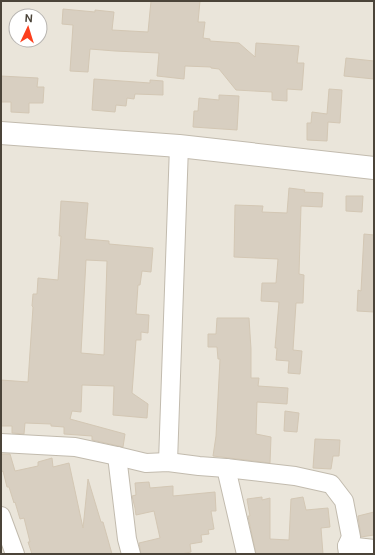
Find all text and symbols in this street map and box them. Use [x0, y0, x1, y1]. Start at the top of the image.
north arrow [8, 8, 48, 48]
text: N [24, 11, 33, 25]

